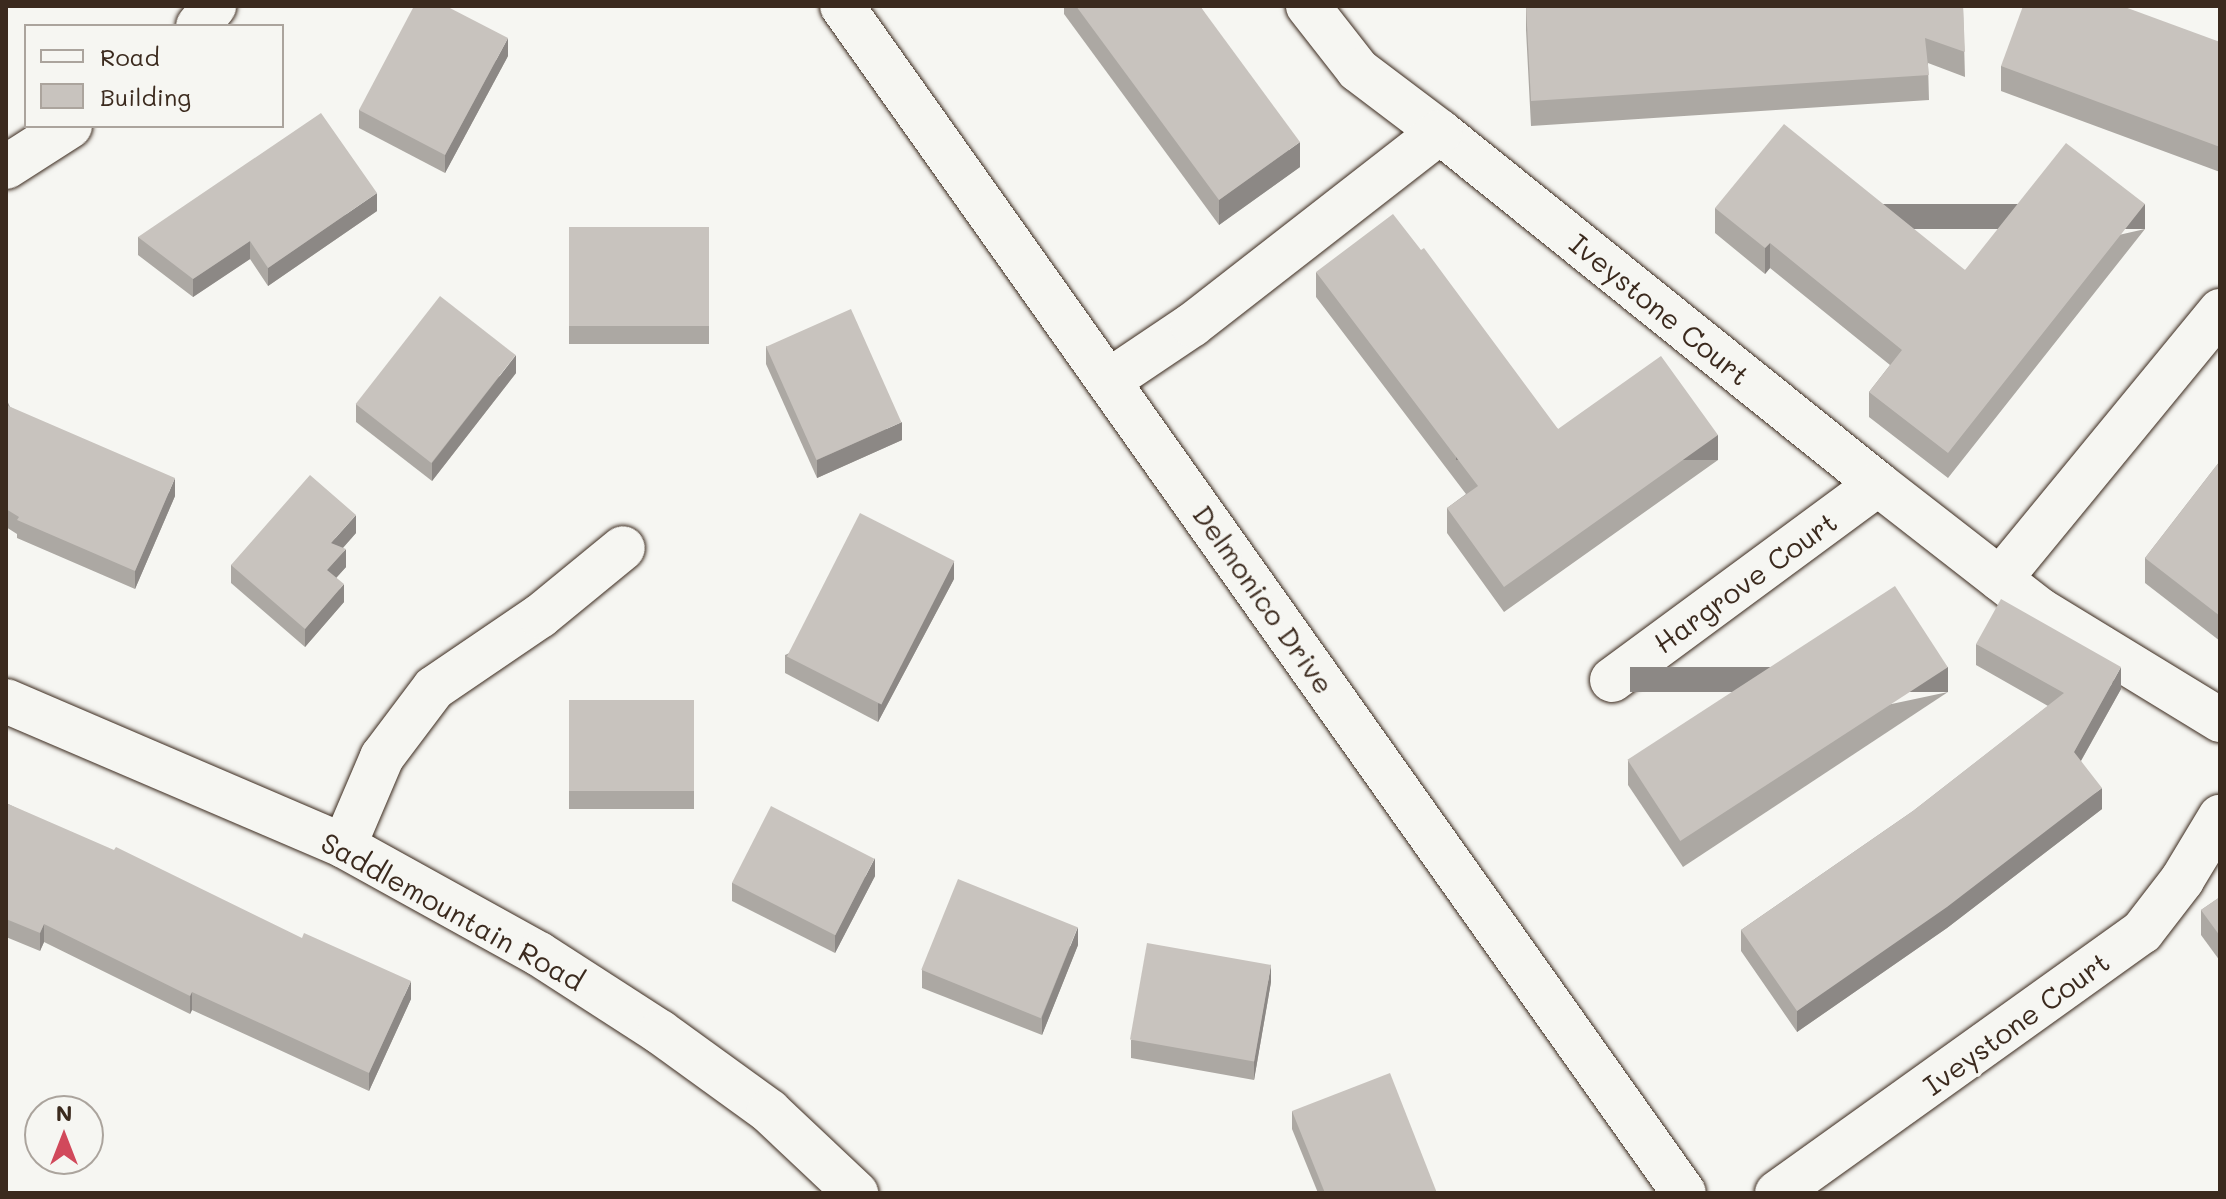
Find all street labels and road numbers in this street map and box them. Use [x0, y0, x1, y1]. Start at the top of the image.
street label: Iveystone Court [1563, 226, 1757, 392]
street label: Delmonico Drive [1186, 498, 1342, 700]
street label: Hargrove Court [1647, 504, 1843, 660]
street label: Saddlemountain Road [316, 825, 590, 997]
street label: Iveystone Court [1916, 944, 2116, 1102]

